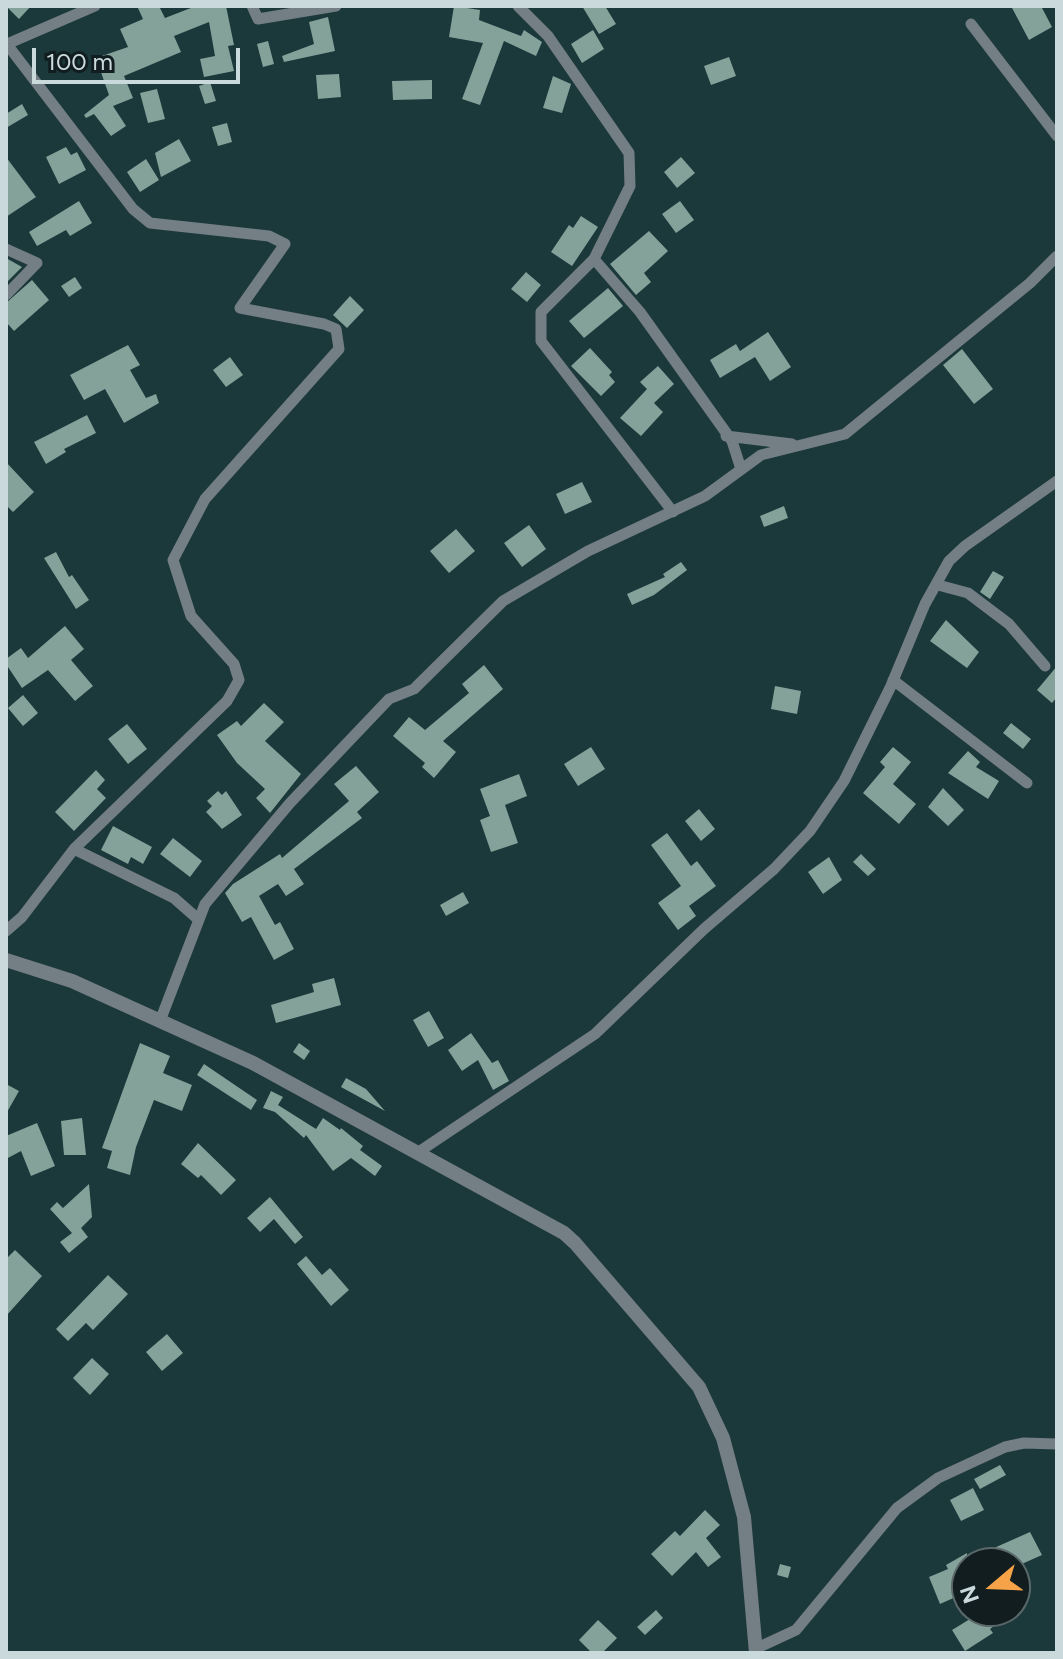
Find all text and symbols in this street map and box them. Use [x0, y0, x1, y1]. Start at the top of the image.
scale bar [36, 32, 244, 82]
text: 100 m [46, 47, 113, 76]
north arrow [951, 1547, 1031, 1627]
text: N [954, 1582, 985, 1607]

